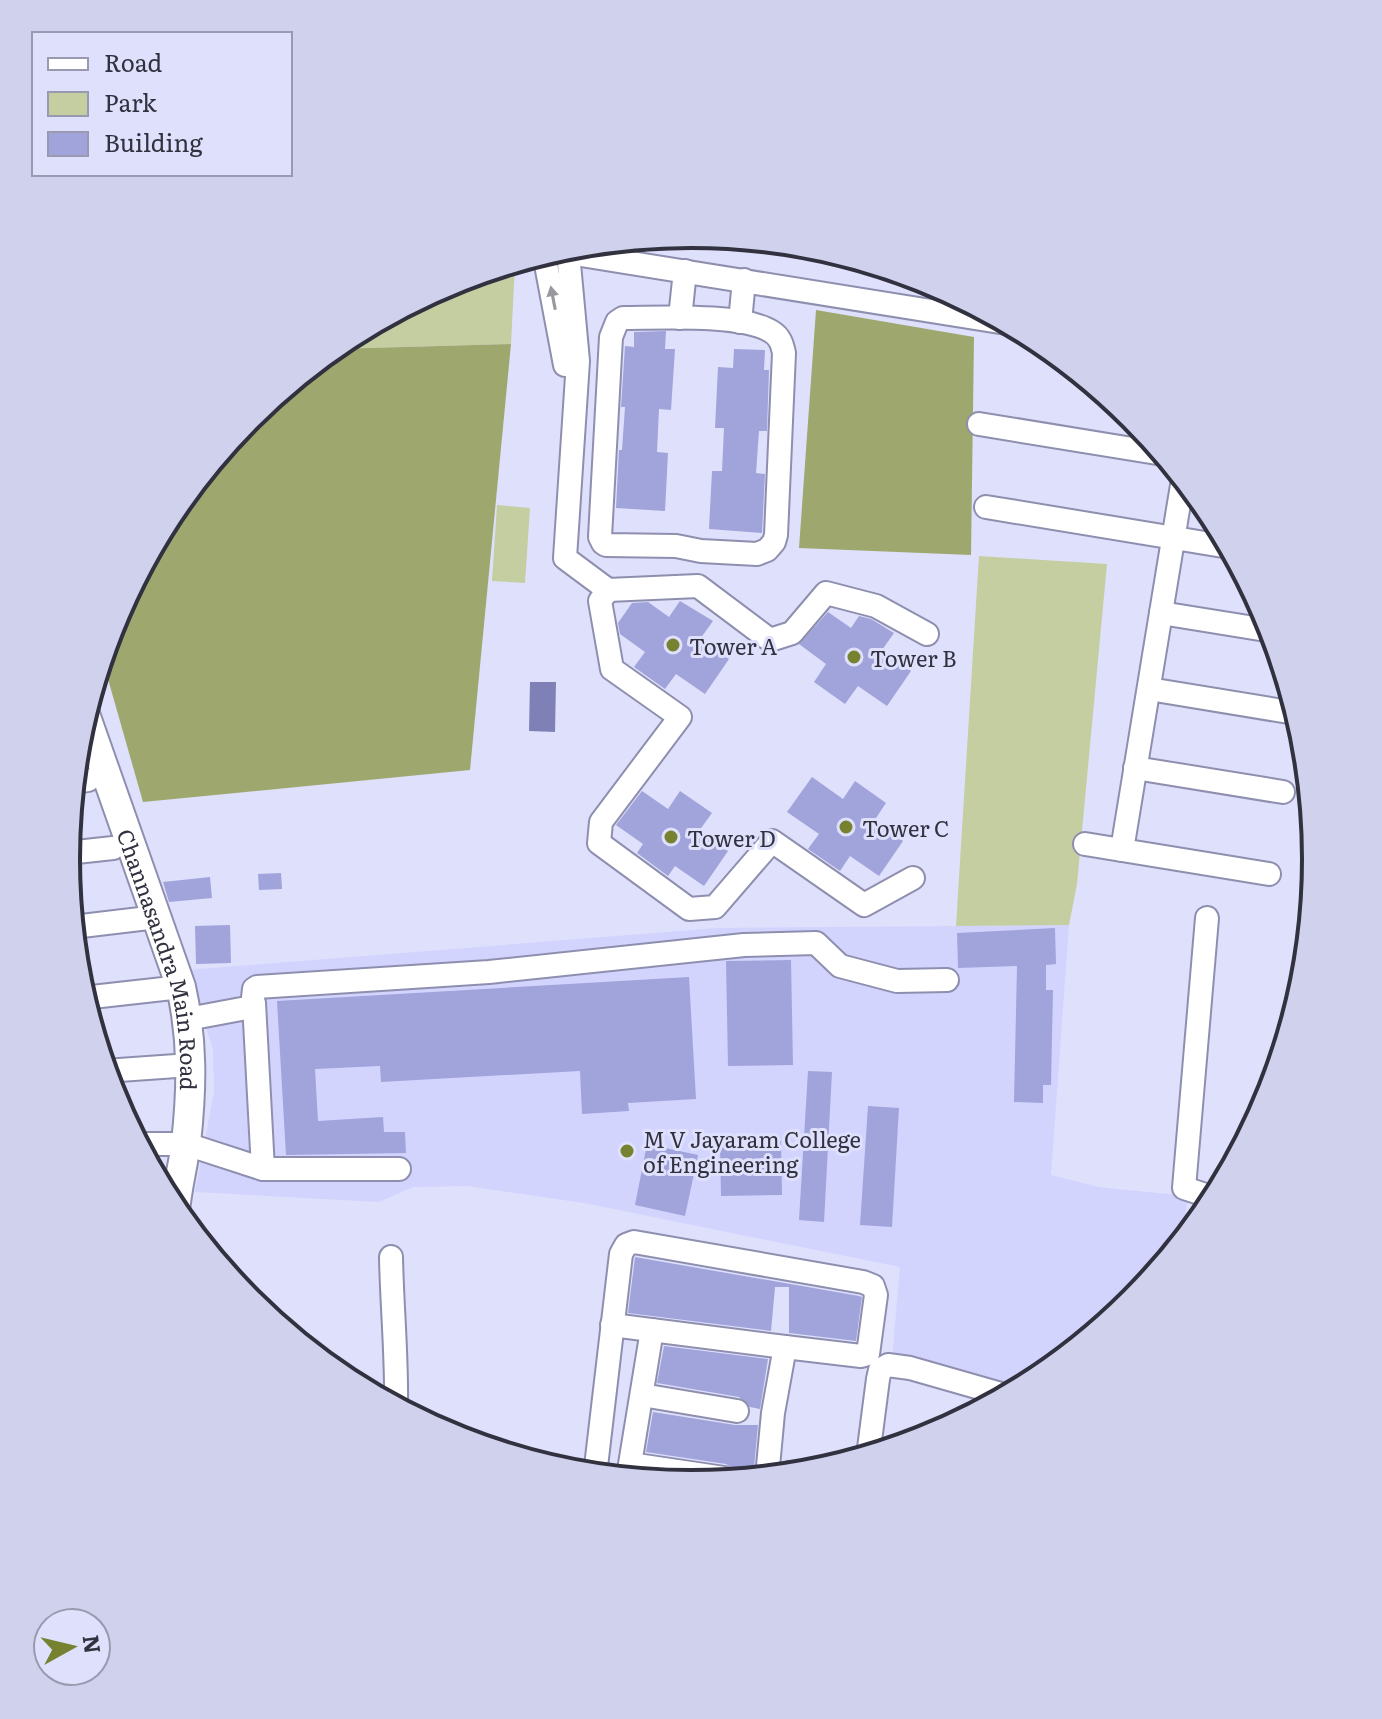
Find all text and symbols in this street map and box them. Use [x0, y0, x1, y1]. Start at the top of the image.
legend [32, 32, 292, 176]
text: Road [104, 44, 163, 79]
text: Park [104, 84, 157, 119]
text: Building [104, 124, 203, 159]
one-way arrow [546, 285, 558, 310]
place label: Tower A [689, 629, 777, 662]
marker: Tower A [664, 636, 682, 654]
place label: Tower B [870, 641, 956, 674]
marker: Tower B [845, 648, 863, 666]
place label: Tower C [862, 811, 949, 844]
marker: Tower C [837, 818, 855, 836]
place label: Tower D [687, 821, 776, 854]
street label: Channasandra Main Road [110, 824, 207, 1091]
marker: Tower D [662, 828, 680, 846]
place label: M V Jayaram College of Engineering [643, 1122, 861, 1180]
marker: M V Jayaram College of Engineering [618, 1142, 636, 1160]
north arrow [32, 1607, 112, 1687]
text: N [76, 1633, 111, 1655]

